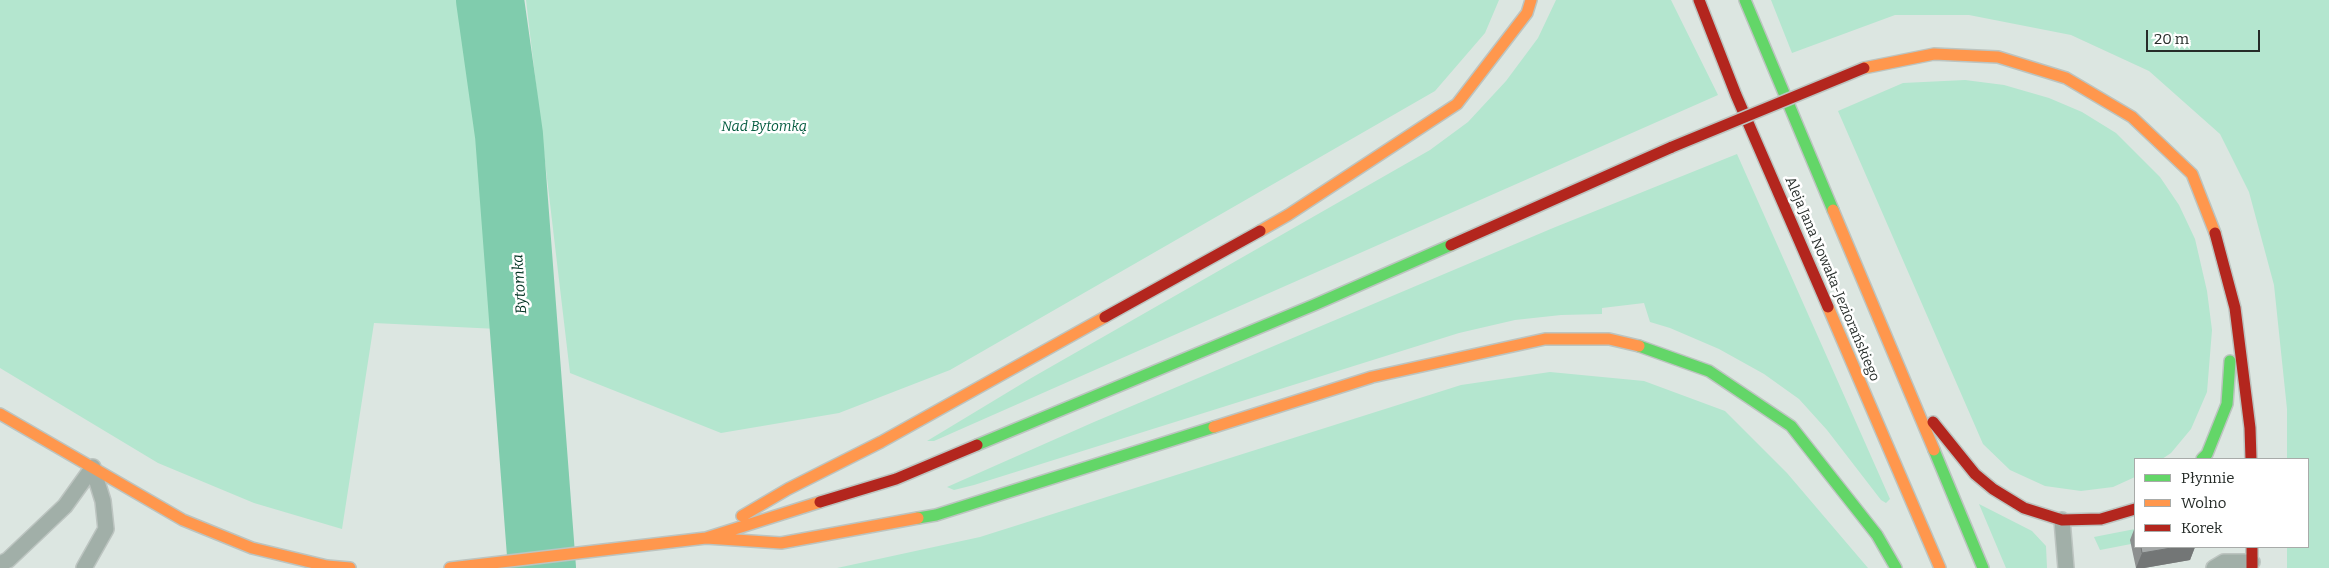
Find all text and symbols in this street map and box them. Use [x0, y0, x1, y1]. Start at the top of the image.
scale bar [2149, 20, 2263, 52]
text: 20 m [2154, 30, 2189, 48]
park label: Nad Bytomką [721, 119, 807, 135]
street label: Aleja Jana Nowaka-Jeziorańskiego [1781, 174, 1883, 384]
water label: Bytomka [509, 253, 531, 315]
legend [2134, 458, 2309, 548]
text: Płynnie [2181, 469, 2235, 487]
text: Wolno [2181, 494, 2226, 512]
text: Korek [2181, 519, 2223, 537]

